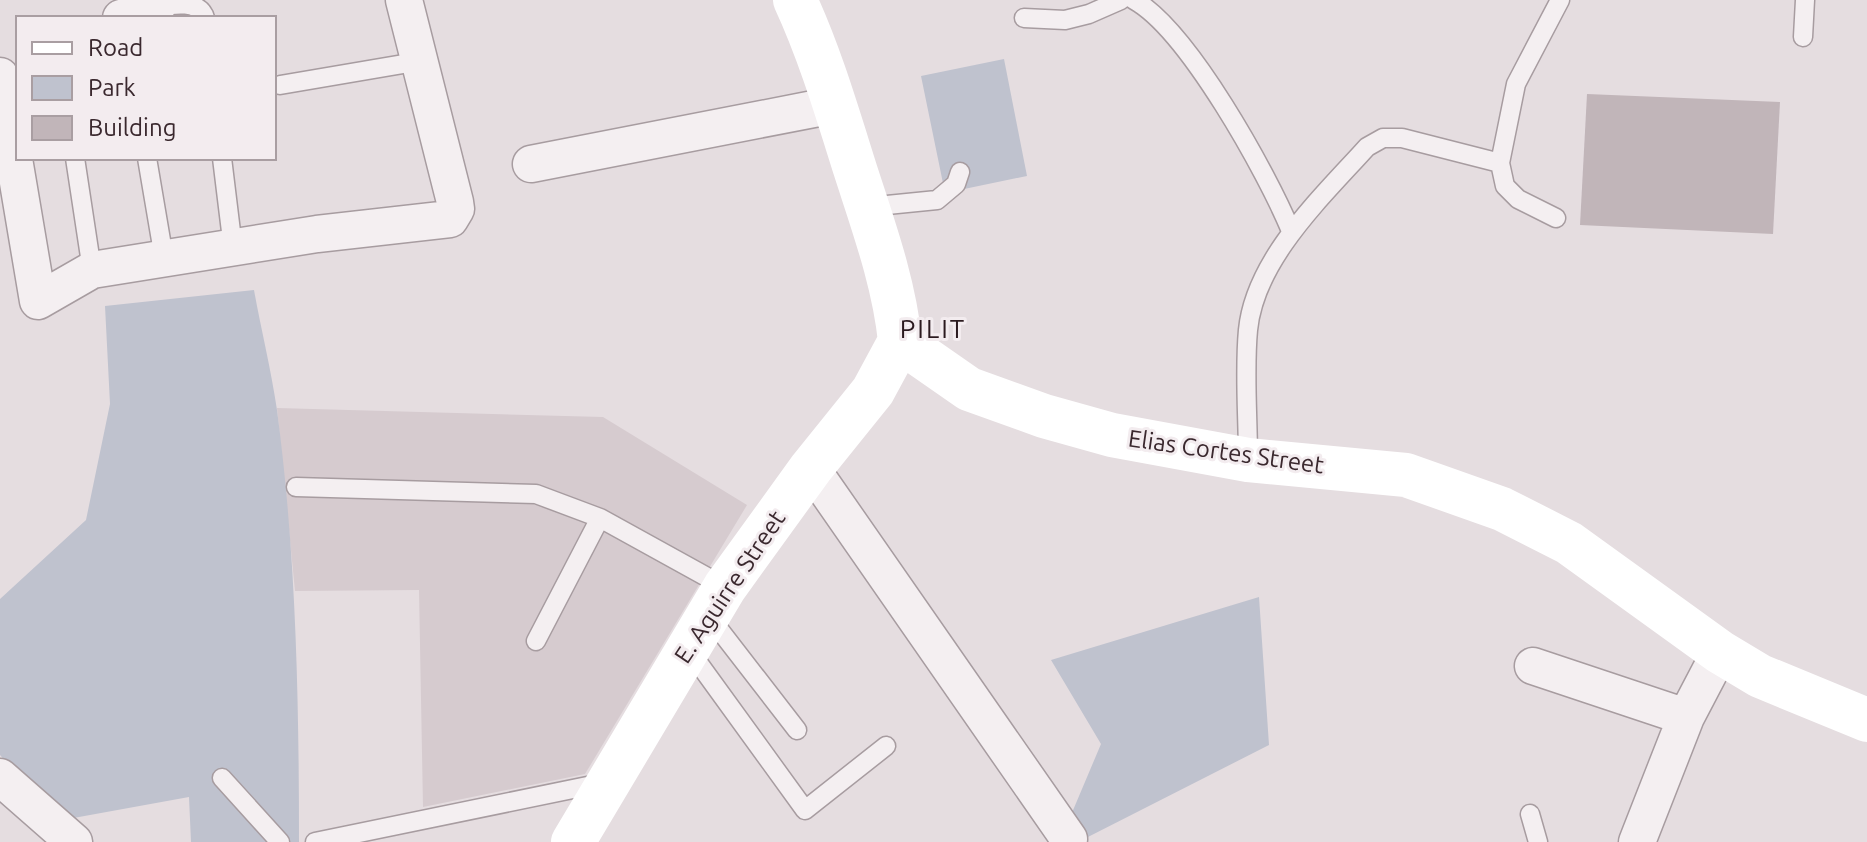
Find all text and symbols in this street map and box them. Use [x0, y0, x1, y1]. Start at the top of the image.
legend [16, 16, 276, 160]
text: Road [88, 34, 143, 61]
text: Park [88, 74, 136, 101]
text: Building [88, 114, 176, 141]
district label: PILIT [900, 314, 966, 343]
street label: Elias Cortes Street [1127, 424, 1326, 479]
street label: E. Aguirre Street [669, 505, 791, 668]

